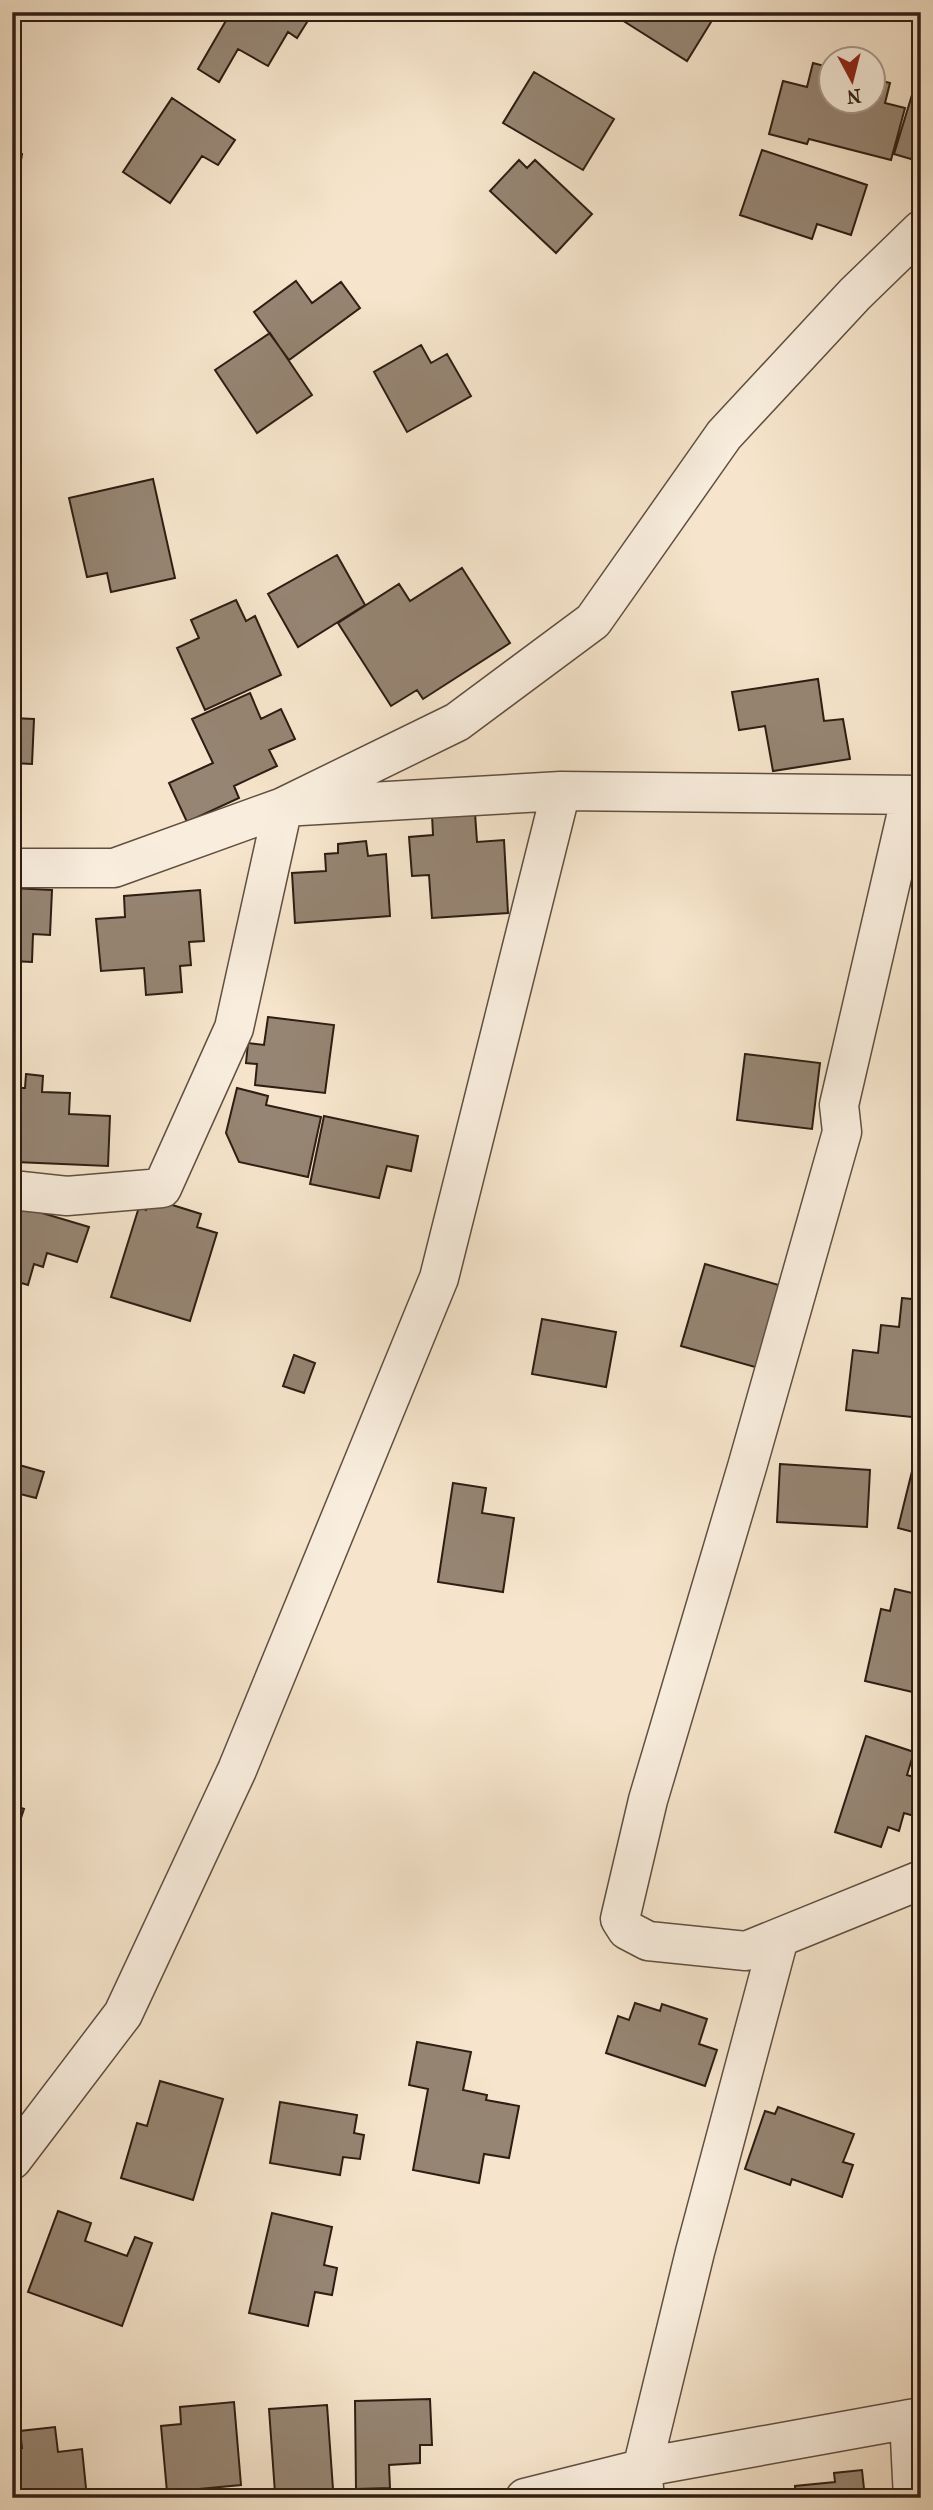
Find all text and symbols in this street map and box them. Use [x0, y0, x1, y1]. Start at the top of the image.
north arrow [818, 46, 888, 116]
text: N [845, 84, 862, 108]

